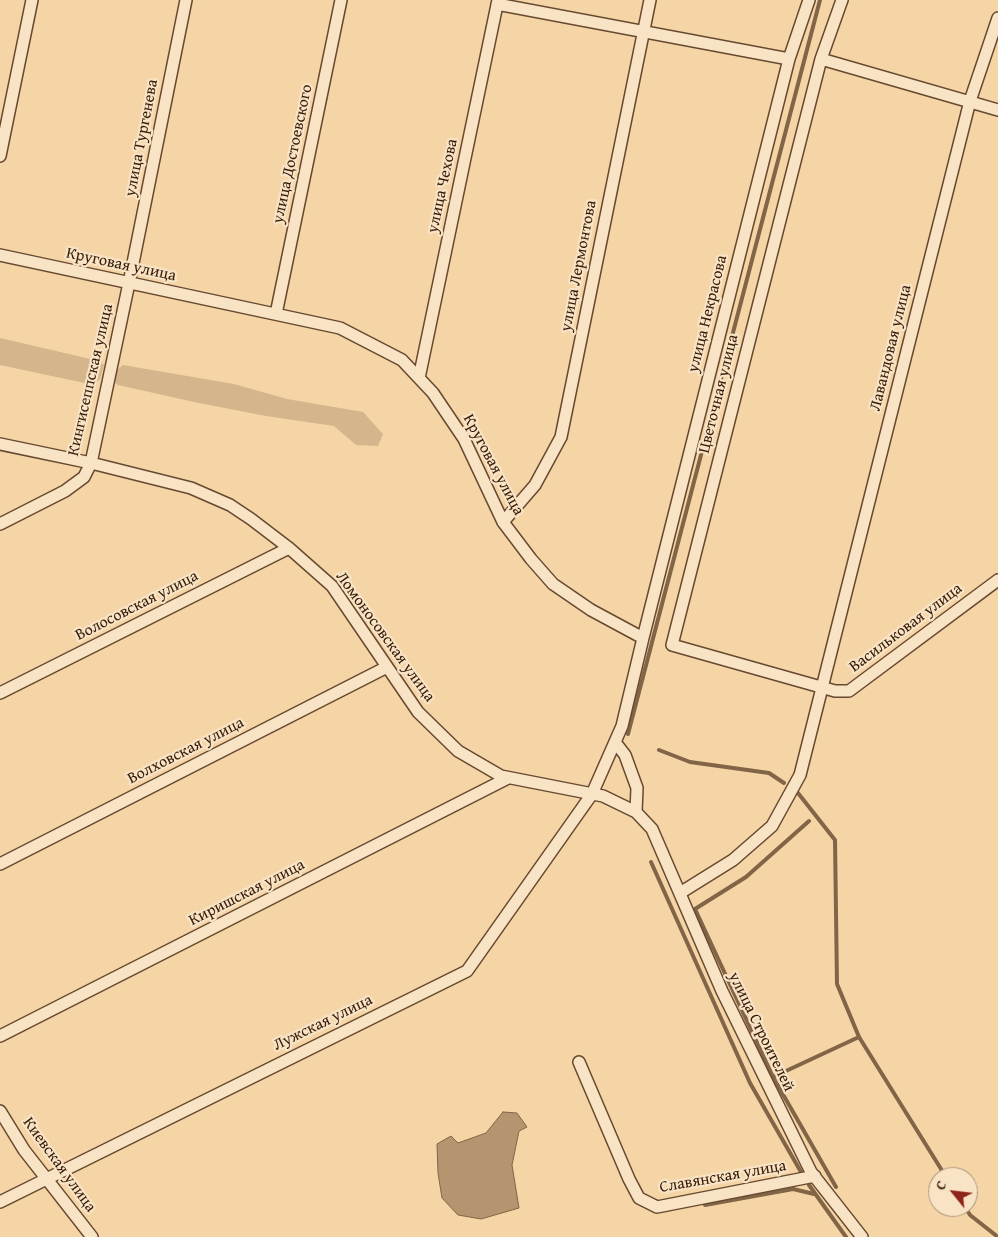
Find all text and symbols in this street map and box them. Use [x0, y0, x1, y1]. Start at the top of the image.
street label: улица Тургенева [121, 78, 163, 198]
street label: улица Достоевского [269, 83, 317, 225]
street label: улица Чехова [424, 137, 462, 235]
street label: улица Лермонтова [557, 199, 601, 333]
street label: Круговая улица [64, 244, 178, 286]
street label: улица Некрасова [684, 253, 732, 375]
street label: Лавандовая улица [866, 283, 916, 413]
street label: Кингисеппская улица [64, 302, 118, 458]
street label: Цветочная улица [695, 333, 743, 455]
street label: Круговая улица [458, 411, 528, 519]
street label: Волосовская улица [72, 567, 202, 645]
street label: Ломоносовская улица [331, 568, 439, 706]
street label: Васильковая улица [846, 579, 966, 677]
street label: Волховская улица [125, 713, 247, 789]
street label: Киришская улица [186, 856, 308, 930]
street label: улица Строителей [724, 969, 798, 1095]
street label: Лужская улица [270, 991, 376, 1055]
street label: Киевская улица [18, 1114, 100, 1216]
street label: Славянская улица [658, 1156, 788, 1198]
north arrow [928, 1167, 978, 1217]
text: С [930, 1177, 951, 1194]

